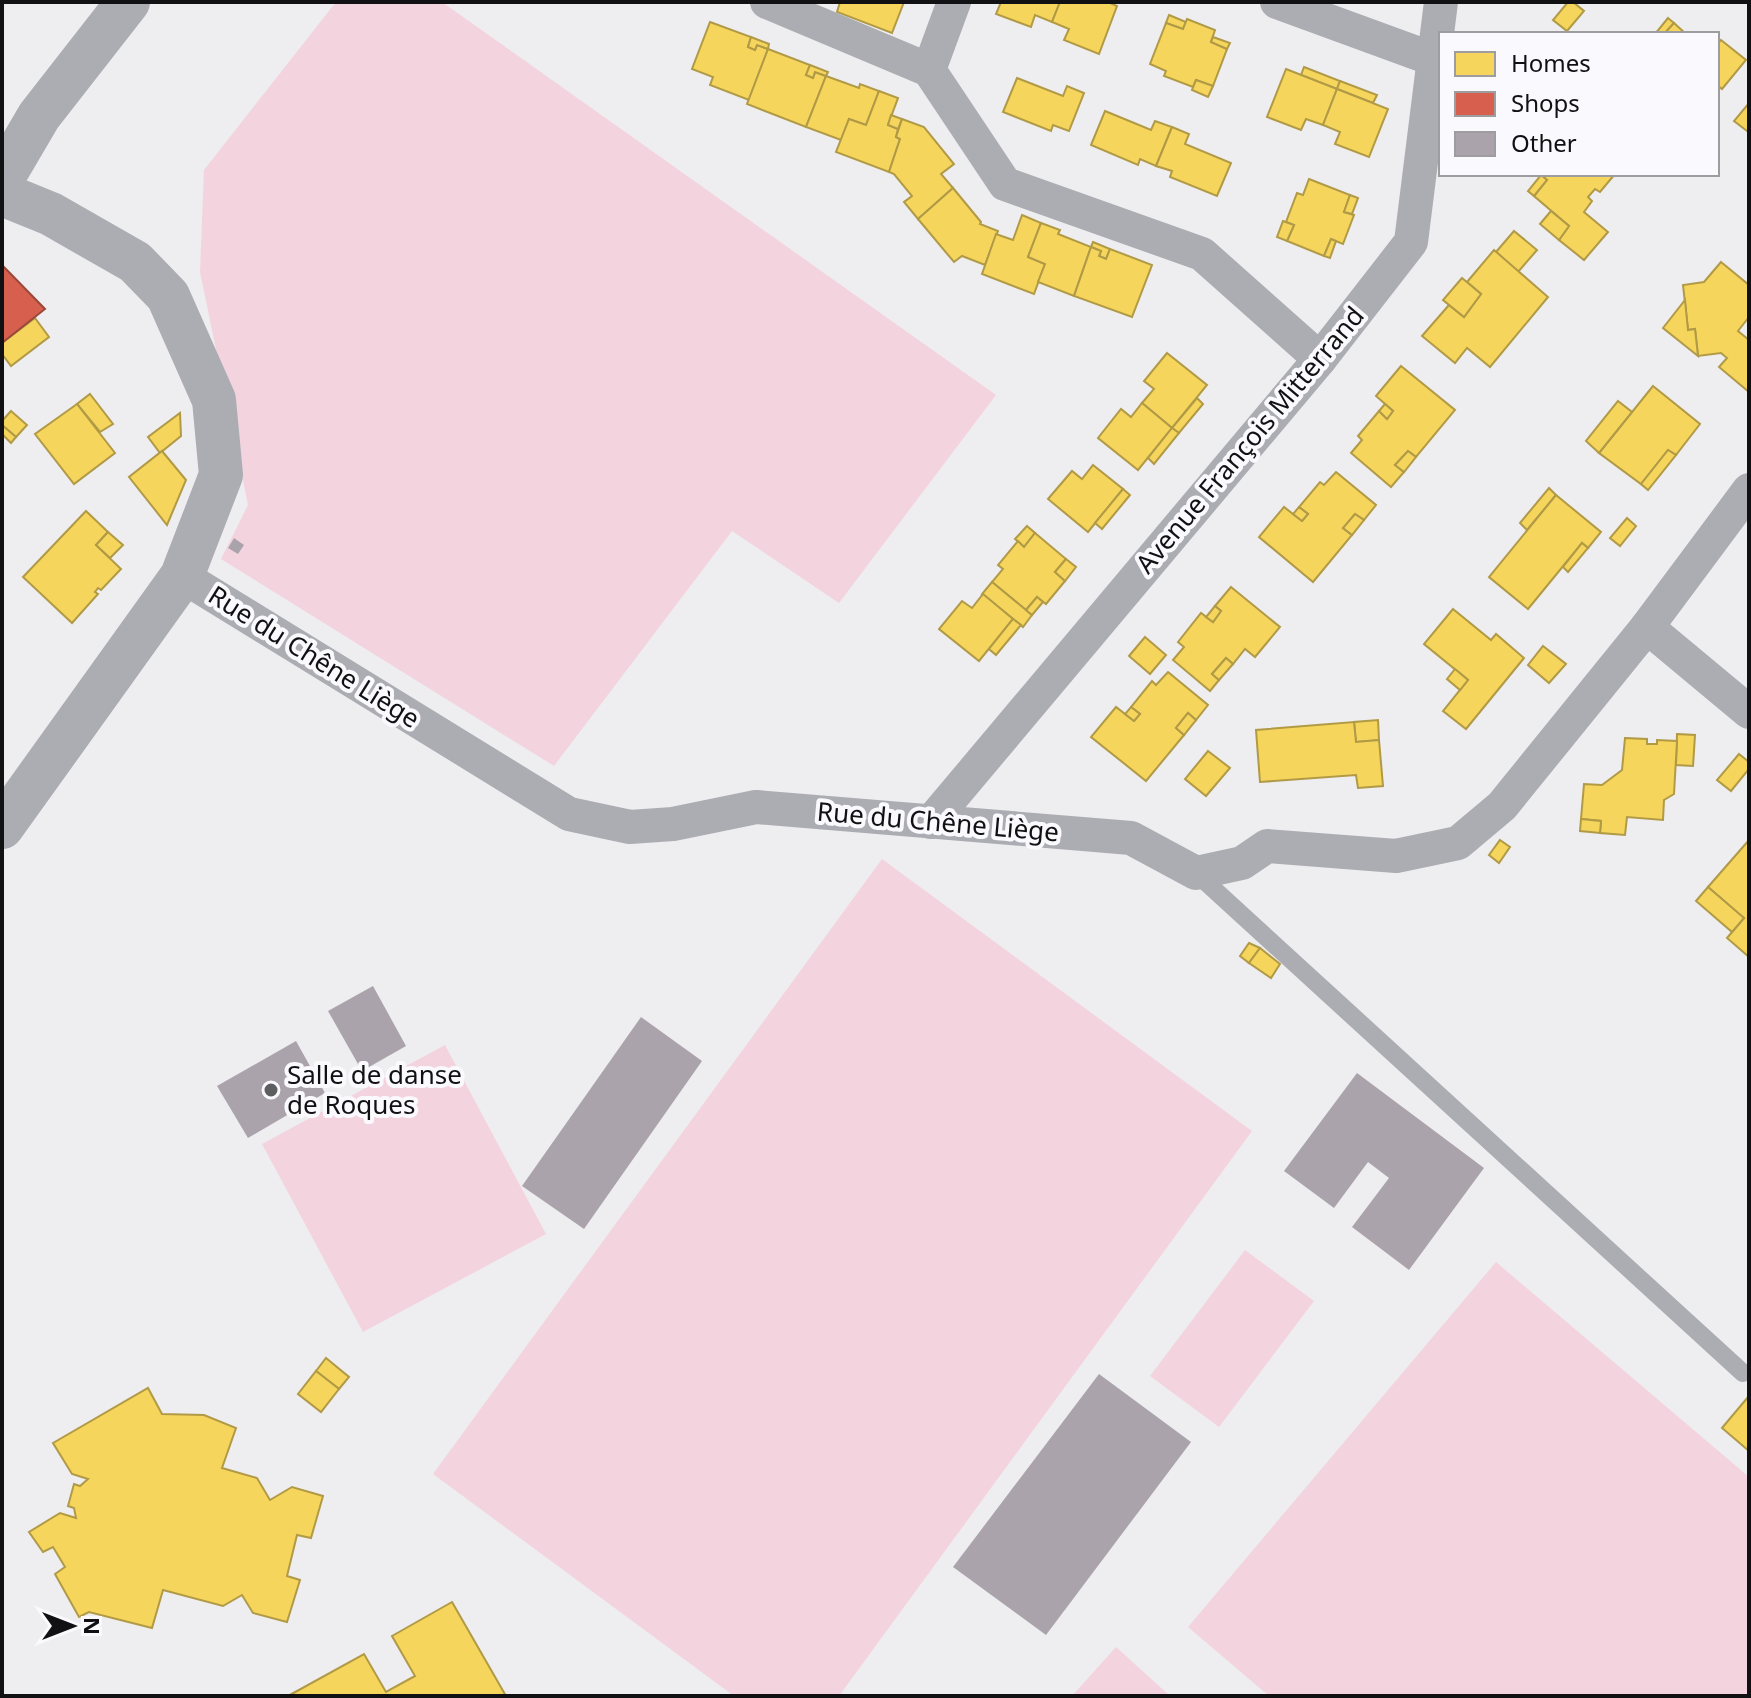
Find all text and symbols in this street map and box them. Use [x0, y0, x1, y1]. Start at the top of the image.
legend [1439, 32, 1719, 176]
text: Homes [1511, 46, 1591, 79]
text: Shops [1511, 86, 1580, 119]
text: Other [1511, 126, 1577, 159]
street label: Avenue François Mitterrand [1127, 298, 1372, 580]
street label: Rue du Chêne Liège [202, 577, 427, 736]
street label: Rue du Chêne Liège [816, 792, 1061, 850]
place label: Salle de danse de Roques [287, 1056, 462, 1122]
marker: Salle de danse de Roques [262, 1081, 280, 1099]
north arrow [32, 1586, 112, 1666]
text: N [78, 1617, 108, 1635]

